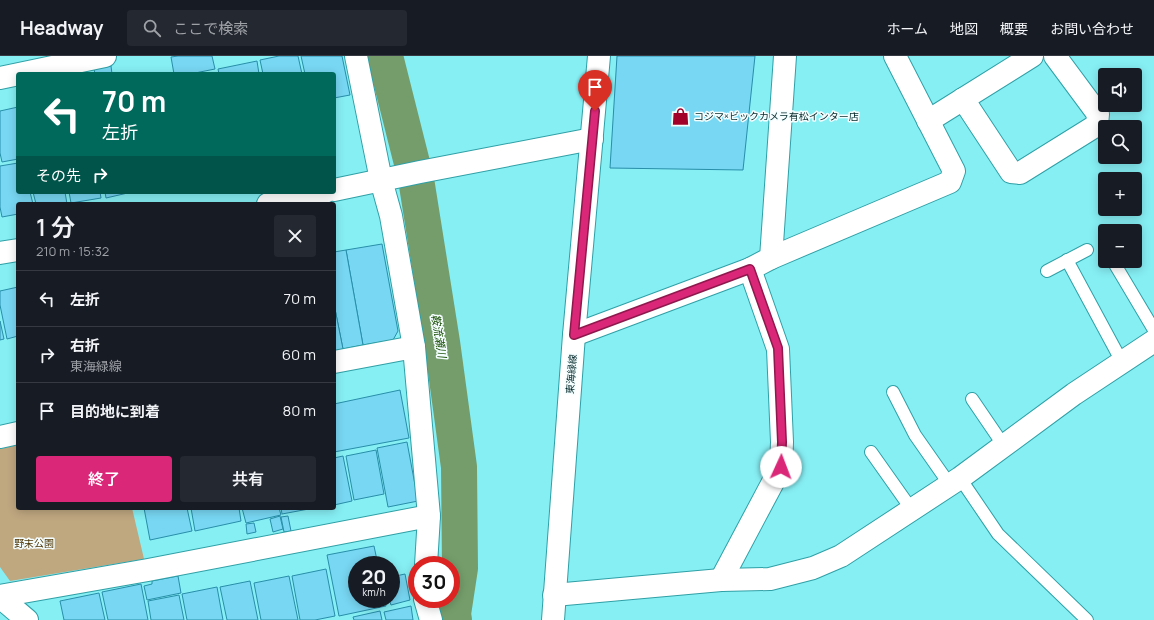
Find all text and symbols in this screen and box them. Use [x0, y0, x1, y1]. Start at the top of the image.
search box [127, 10, 407, 46]
text: Headway [20, 15, 103, 41]
icon: search [141, 17, 163, 39]
text: ここで検索 [173, 18, 248, 39]
text: ホーム [886, 19, 928, 38]
text: 地図 [950, 19, 978, 38]
text: 概要 [1000, 19, 1028, 38]
text: お問い合わせ [1050, 19, 1134, 38]
map controls [1098, 68, 1142, 268]
button: sound [1098, 68, 1142, 112]
pin [578, 70, 612, 111]
icon: arrive [584, 76, 606, 98]
text: 70 m [102, 82, 166, 120]
icon: left [36, 88, 88, 140]
shop icon: コジマ×ビックカメラ有松インター店 [671, 106, 691, 126]
place label: コジマ×ビックカメラ有松インター店 [694, 109, 859, 123]
text: 左折 [102, 120, 138, 144]
button: search [1098, 120, 1142, 164]
icon: right [89, 164, 111, 186]
text: その先 [36, 165, 81, 186]
button: + [1098, 172, 1142, 216]
text: 1 分 [36, 210, 75, 243]
button: close [274, 215, 316, 257]
button: − [1098, 224, 1142, 268]
text: 210 m · 15:32 [36, 242, 109, 260]
icon: left [36, 288, 58, 310]
text: 70 m [284, 288, 316, 309]
text: 左折 [70, 289, 100, 310]
water label: 鞍流瀬川 [429, 313, 450, 360]
text: 右折 [70, 335, 100, 356]
icon: right [36, 344, 58, 366]
text: 60 m [282, 344, 316, 365]
street label: 東海緑線 [562, 353, 580, 395]
text: 東海緑線 [70, 357, 122, 375]
icon: arrive [36, 400, 58, 422]
text: 80 m [282, 400, 316, 421]
text: 目的地に到着 [70, 401, 160, 422]
position arrow [760, 446, 802, 488]
button: 終了 [36, 456, 172, 502]
button: 共有 [180, 456, 316, 502]
park label: 野末公園 [14, 536, 54, 550]
speed limit sign: 30 [408, 556, 460, 608]
text: 20 [361, 563, 387, 590]
text: km/h [362, 585, 386, 599]

